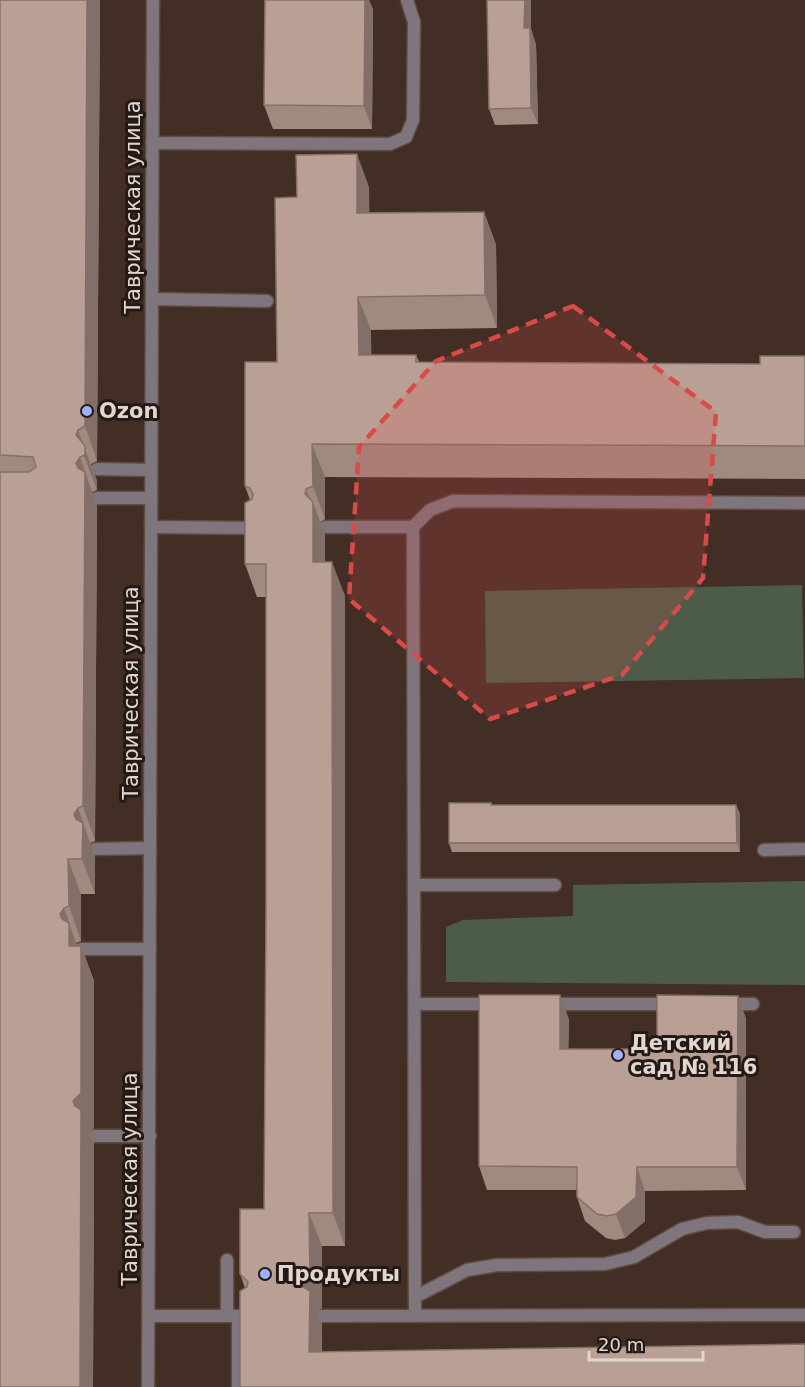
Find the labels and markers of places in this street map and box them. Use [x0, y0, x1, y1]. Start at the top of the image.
place label: Ozon [99, 399, 158, 423]
marker: Ozon [80, 404, 94, 418]
place label: Детский сад № 116 [630, 1031, 757, 1079]
marker: Детский сад № 116 [611, 1048, 625, 1062]
place label: Продукты [277, 1262, 400, 1286]
marker: Продукты [258, 1267, 272, 1281]

